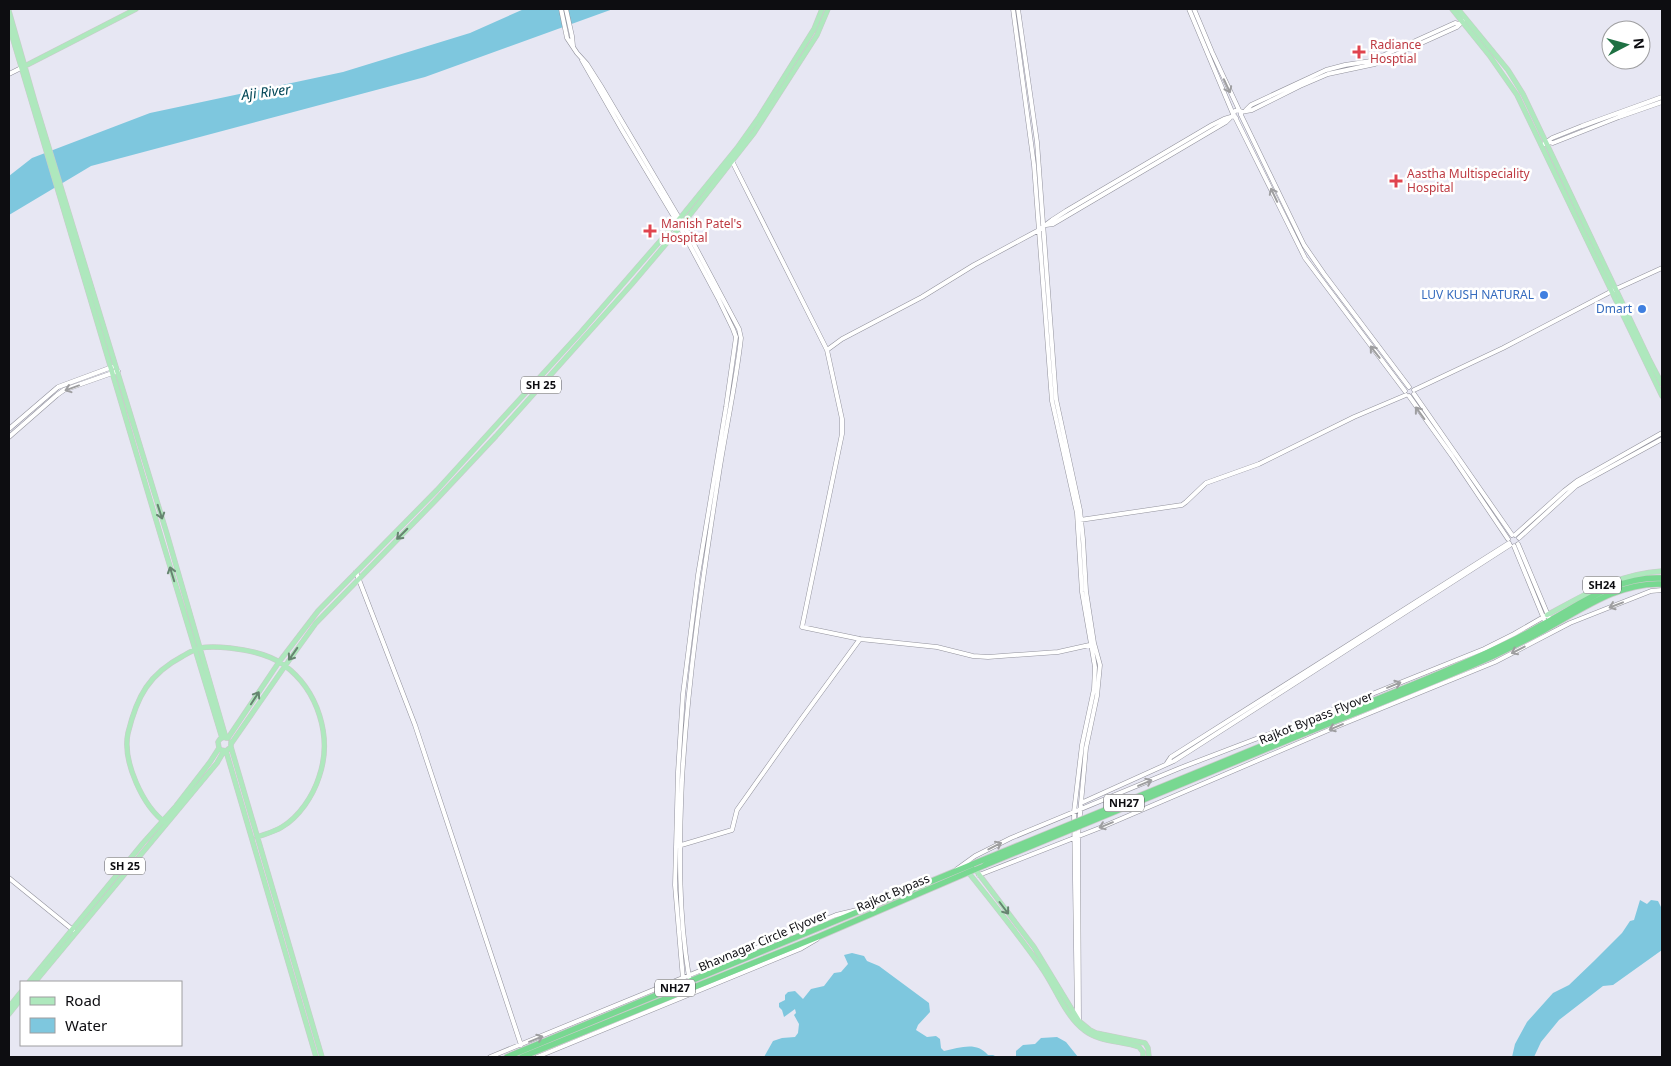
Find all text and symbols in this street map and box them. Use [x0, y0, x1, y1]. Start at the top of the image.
north arrow [1601, 20, 1651, 70]
place label: Radiance Hosptial [1370, 36, 1422, 67]
text: N [1629, 37, 1649, 50]
marker: Radiance Hosptial [1352, 45, 1366, 59]
one-way arrow [1223, 78, 1233, 93]
water label: Aji River [239, 79, 292, 104]
place label: Aastha Multispeciality Hospital [1407, 165, 1531, 196]
marker: Aastha Multispeciality Hospital [1389, 174, 1403, 188]
one-way arrow [1268, 188, 1278, 203]
place label: Manish Patel's Hospital [661, 215, 742, 246]
marker: Manish Patel's Hospital [643, 224, 657, 238]
place label: LUV KUSH NATURAL [1421, 286, 1534, 303]
marker: LUV KUSH NATURAL [1538, 289, 1550, 301]
place label: Dmart [1596, 300, 1633, 317]
marker: Dmart [1636, 303, 1648, 315]
one-way arrow [1370, 346, 1381, 359]
road number: SH 25 [521, 376, 561, 394]
one-way arrow [65, 384, 80, 393]
one-way arrow [1415, 406, 1425, 420]
one-way arrow [155, 503, 165, 519]
one-way arrow [397, 527, 409, 539]
one-way arrow [167, 566, 177, 582]
road number: SH24 [1583, 576, 1621, 594]
one-way arrow [1609, 601, 1624, 610]
one-way arrow [1511, 646, 1526, 655]
one-way arrow [288, 647, 298, 661]
one-way arrow [1386, 680, 1401, 689]
street label: Rajkot Bypass Flyover [1256, 687, 1375, 748]
one-way arrow [250, 691, 260, 705]
one-way arrow [1329, 723, 1344, 732]
one-way arrow [1137, 778, 1152, 788]
road number: NH27 [1104, 794, 1144, 811]
one-way arrow [1099, 821, 1114, 830]
one-way arrow [987, 841, 1002, 851]
road number: SH 25 [105, 858, 145, 874]
street label: Rajkot Bypass [854, 869, 932, 916]
one-way arrow [999, 901, 1010, 914]
street label: Bhavnagar Circle Flyover [696, 906, 830, 975]
road number: NH27 [655, 980, 695, 996]
legend [20, 981, 182, 1046]
text: Road [65, 990, 101, 1010]
text: Water [65, 1015, 107, 1035]
one-way arrow [527, 1034, 543, 1043]

